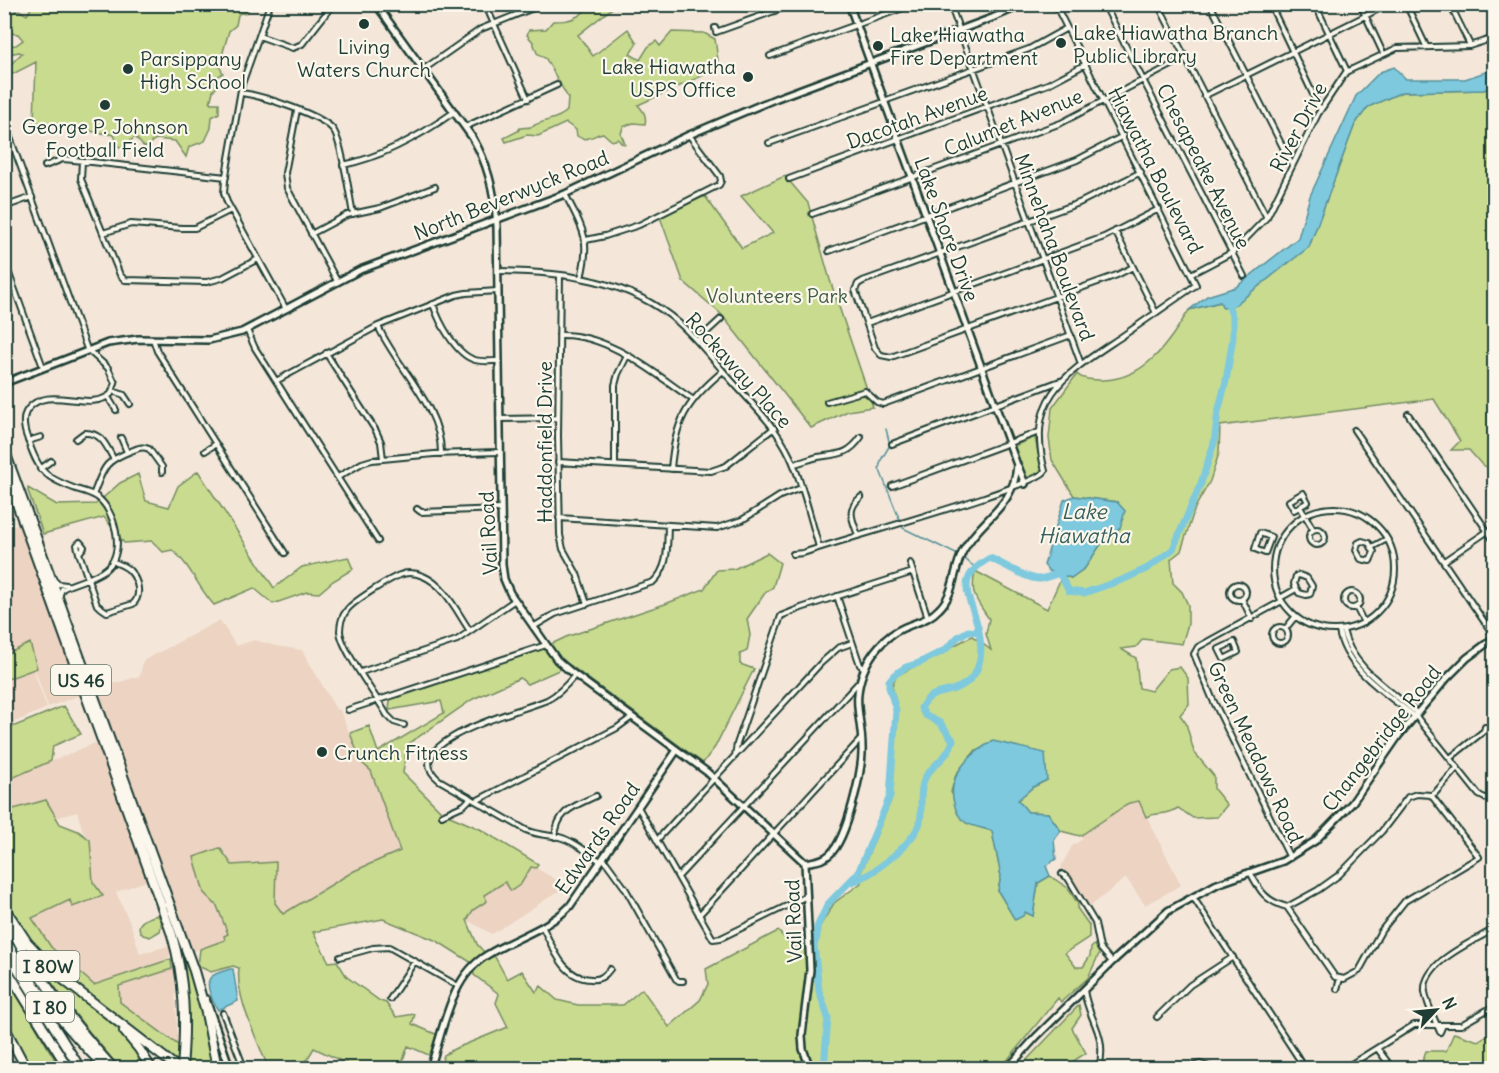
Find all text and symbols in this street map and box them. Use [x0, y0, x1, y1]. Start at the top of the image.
marker: Living Waters Church [357, 17, 371, 31]
place label: Lake Hiawatha Branch Public Library [1073, 20, 1278, 68]
place label: Lake Hiawatha Fire Department [890, 22, 1038, 70]
place label: Living Waters Church [297, 34, 431, 82]
marker: Lake Hiawatha Branch Public Library [1054, 36, 1068, 50]
marker: Lake Hiawatha Fire Department [871, 39, 885, 53]
place label: Parsippany High School [140, 46, 246, 94]
place label: Lake Hiawatha USPS Office [601, 54, 736, 102]
marker: Parsippany High School [121, 62, 135, 76]
marker: Lake Hiawatha USPS Office [741, 70, 755, 84]
street label: River Drive [1264, 78, 1332, 176]
street label: Chesapeake Avenue [1151, 79, 1257, 253]
street label: Dacotah Avenue [843, 80, 991, 154]
street label: Hiawatha Boulevard [1103, 82, 1209, 258]
street label: Calumet Avenue [940, 83, 1086, 161]
marker: George P. Johnson Football Field [98, 98, 112, 112]
place label: George P. Johnson Football Field [22, 114, 188, 162]
street label: North Beverwyck Road [410, 144, 612, 245]
street label: Minnehaha Boulevard [1010, 150, 1101, 344]
street label: Lake Shore Drive [909, 153, 985, 305]
park label: Volunteers Park [706, 283, 848, 308]
street label: Rockaway Place [681, 307, 797, 433]
street label: Haddonfield Drive [532, 361, 557, 523]
street label: Vail Road [473, 490, 503, 575]
water label: Lake Hiawatha [1038, 498, 1131, 549]
street label: Green Meadows Road [1203, 657, 1309, 847]
street label: Changebridge Road [1316, 660, 1446, 816]
road number: US 46 [51, 665, 111, 695]
place label: Crunch Fitness [334, 740, 468, 765]
marker: Crunch Fitness [315, 745, 329, 759]
street label: Edwards Road [549, 777, 645, 899]
street label: Vail Road [779, 878, 807, 963]
road number: I 80W [16, 951, 80, 981]
north arrow [1406, 980, 1466, 1040]
road number: I 80 [26, 992, 74, 1022]
text: N [1438, 994, 1461, 1013]

